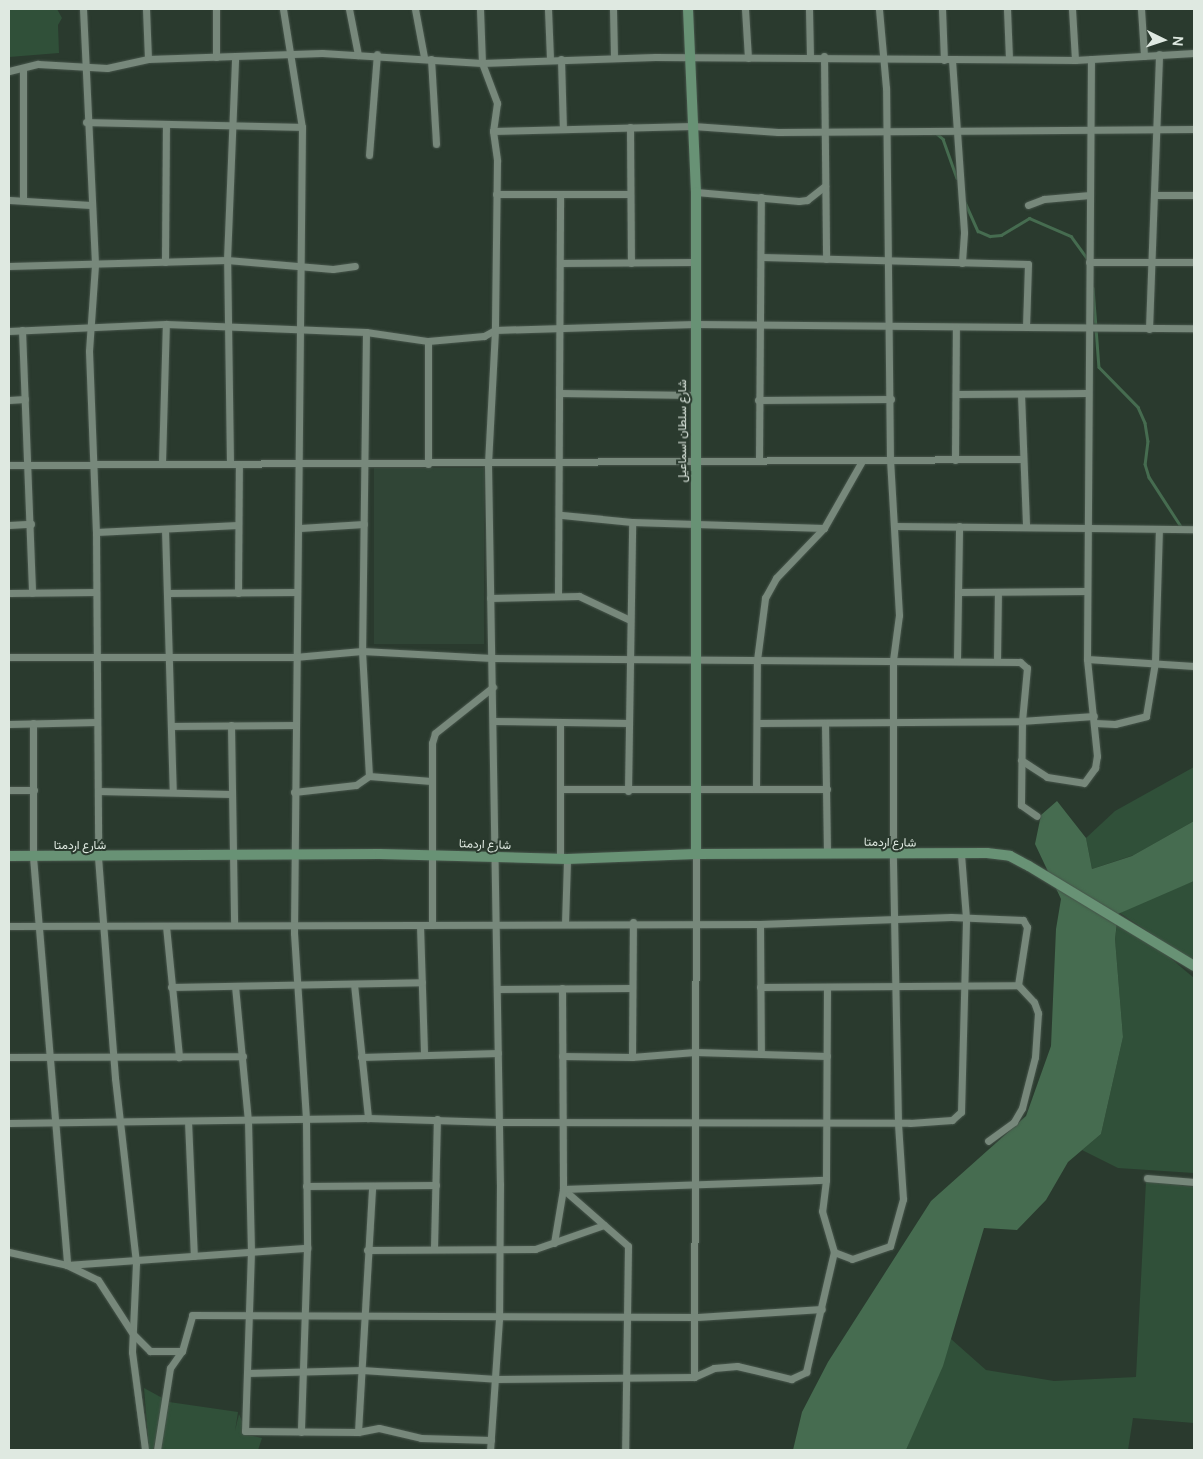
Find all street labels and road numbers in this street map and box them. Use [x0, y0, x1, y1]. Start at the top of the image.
street label: شارع سلطان اسماعيل [675, 380, 689, 482]
street label: شارع اردمتا [864, 834, 916, 850]
street label: شارع اردمتا [459, 836, 511, 852]
street label: شارع اردمتا [54, 838, 106, 852]

